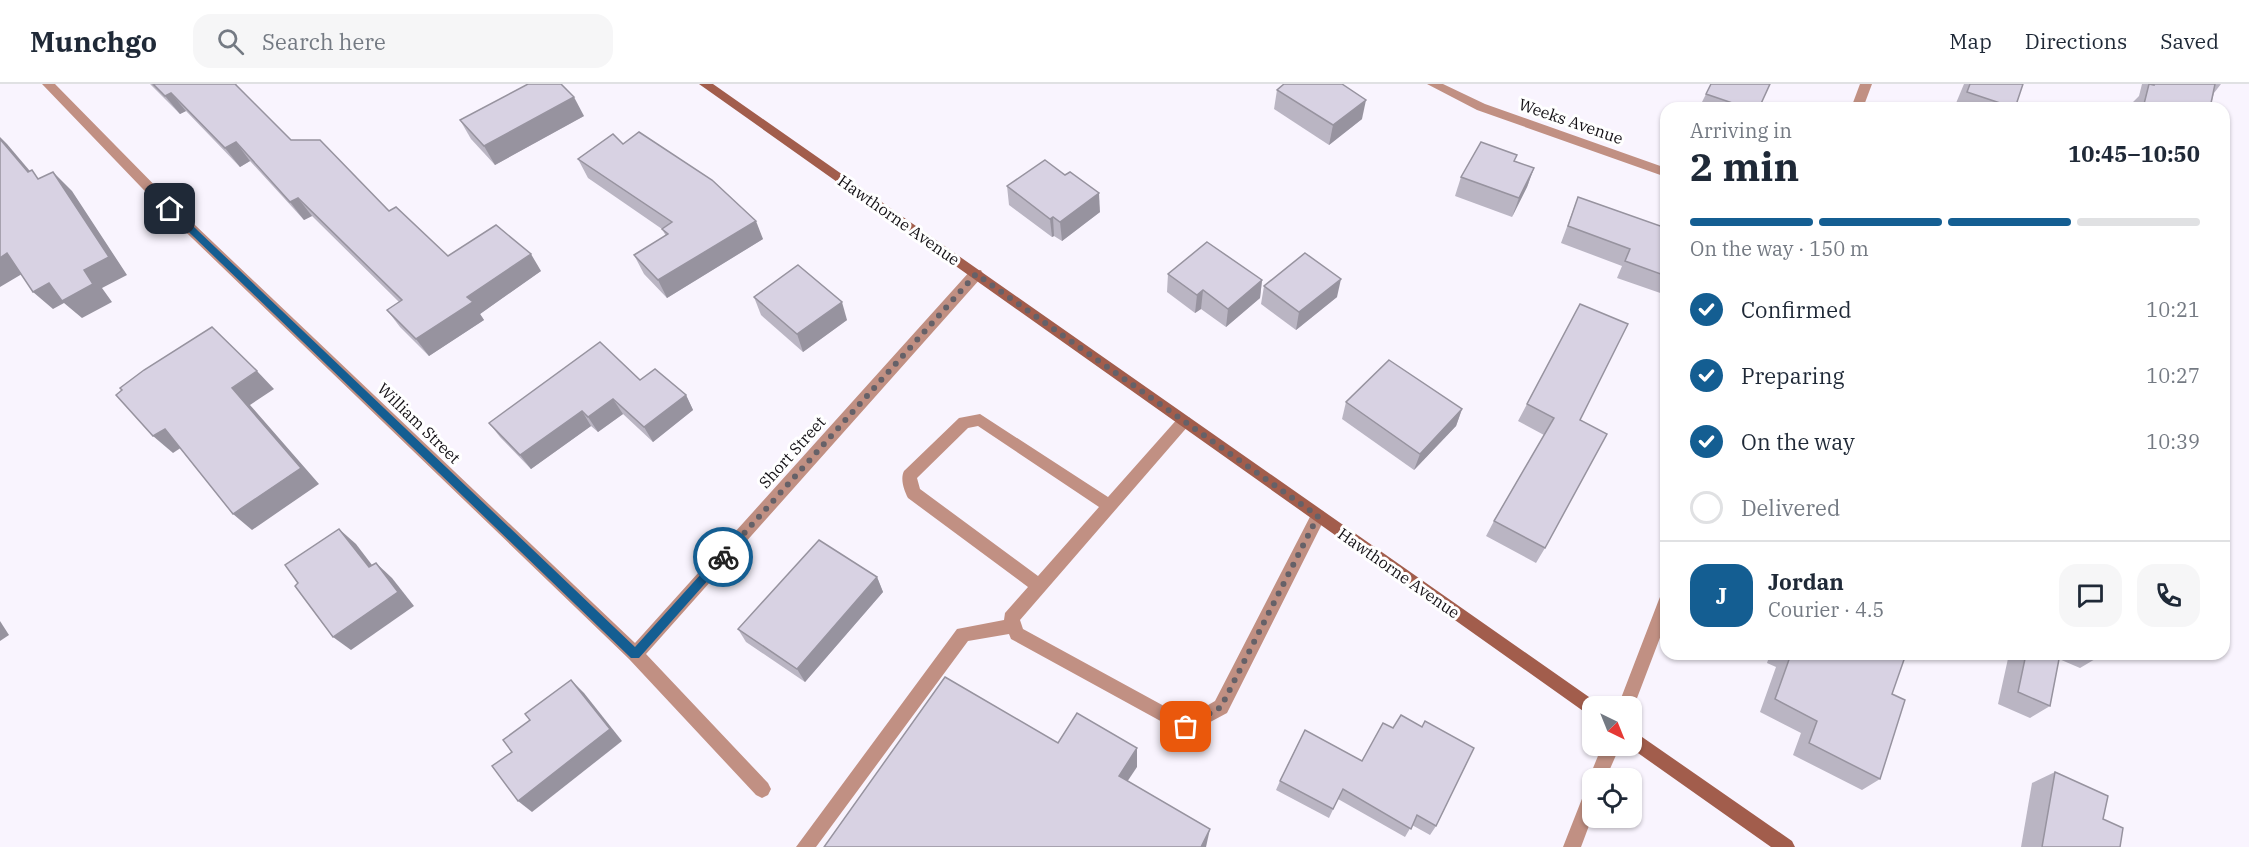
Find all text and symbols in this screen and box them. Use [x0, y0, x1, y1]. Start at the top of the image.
search box [193, 14, 613, 68]
text: Munchgo [30, 23, 157, 60]
icon: search [214, 25, 247, 58]
text: Search here [262, 27, 386, 56]
text: Map [1949, 27, 1992, 55]
text: Directions [2025, 27, 2127, 55]
text: Saved [2160, 27, 2219, 55]
street label: Weeks Avenue [1516, 94, 1626, 148]
text: Arriving in [1690, 117, 1792, 144]
text: 10:45–10:50 [2068, 139, 2200, 168]
text: 2 min [1690, 141, 1799, 192]
street label: Hawthorne Avenue [834, 170, 964, 270]
pin [144, 183, 195, 234]
icon: home [153, 192, 186, 225]
text: On the way · 150 m [1690, 235, 1869, 262]
icon: check [1690, 293, 1723, 326]
text: Confirmed [1741, 295, 1852, 324]
text: 10:21 [2146, 296, 2200, 323]
icon: check [1690, 359, 1723, 392]
text: Preparing [1741, 361, 1845, 390]
text: 10:27 [2146, 362, 2200, 389]
street label: William Street [373, 378, 465, 468]
street label: Short Street [754, 412, 830, 492]
icon: check [1690, 425, 1723, 458]
text: On the way [1741, 427, 1855, 456]
text: 10:39 [2146, 428, 2200, 455]
text: Delivered [1741, 493, 1840, 522]
street label: Hawthorne Avenue [1334, 523, 1464, 623]
courier [693, 527, 753, 587]
icon: bike [707, 541, 740, 574]
button: chat [2059, 564, 2122, 627]
button: phone [2137, 564, 2200, 627]
text: Jordan [1768, 567, 1844, 596]
text: J [1716, 581, 1727, 610]
text: Courier · 4.5 [1768, 596, 1884, 623]
north arrow [1582, 696, 1642, 756]
map controls [1582, 696, 1642, 828]
pin [1160, 701, 1211, 752]
icon: bag [1169, 710, 1202, 743]
button: locate [1582, 768, 1642, 828]

